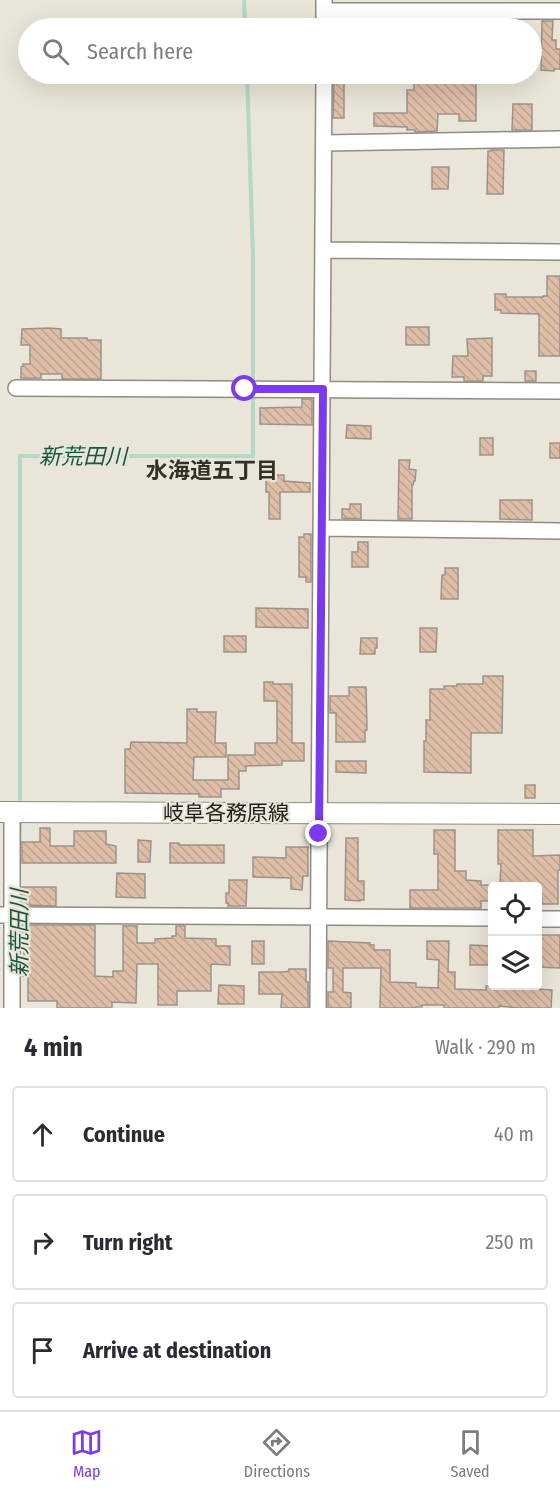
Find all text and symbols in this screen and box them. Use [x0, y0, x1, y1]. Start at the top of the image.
search box [18, 18, 542, 84]
icon: search [39, 35, 72, 68]
text: Search here [87, 38, 193, 65]
route start [231, 375, 257, 401]
water label: 新荒田川 [39, 443, 129, 470]
district label: 水海道五丁目 [146, 457, 278, 484]
street label: 岐阜各務原線 [163, 800, 289, 826]
route end [305, 820, 331, 846]
map controls [488, 882, 542, 990]
button: locate [488, 882, 542, 936]
water label: 新荒田川 [6, 887, 33, 977]
button: layers [488, 936, 542, 990]
text: 4 min [24, 1032, 83, 1063]
text: Walk · 290 m [435, 1035, 536, 1059]
icon: ahead [26, 1118, 59, 1151]
text: Continue [83, 1121, 165, 1148]
text: 40 m [494, 1122, 534, 1146]
icon: right [26, 1226, 59, 1259]
text: Turn right [83, 1229, 172, 1256]
text: 250 m [486, 1230, 534, 1254]
icon: arrive [26, 1334, 59, 1367]
text: Arrive at destination [83, 1337, 271, 1364]
tab: Map [70, 1426, 103, 1481]
tab: Directions [244, 1426, 310, 1481]
tab: Saved [451, 1426, 490, 1481]

